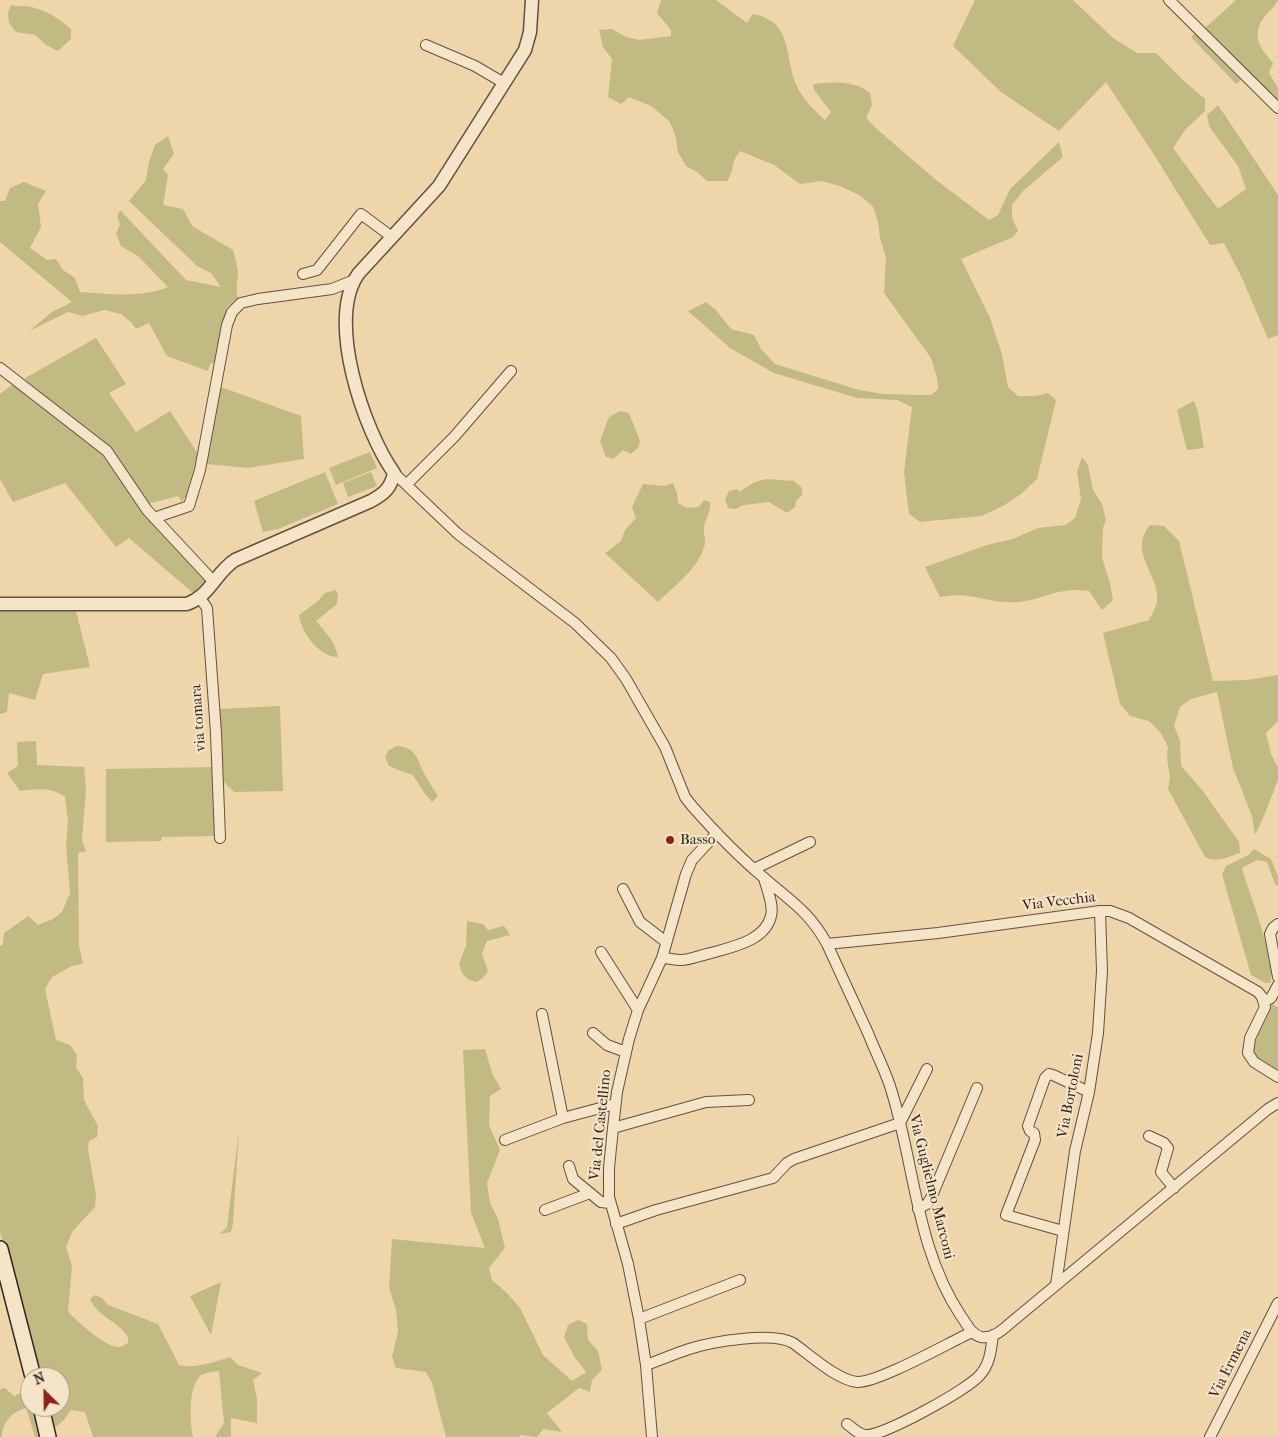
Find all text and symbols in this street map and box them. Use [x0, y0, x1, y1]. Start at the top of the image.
street label: via tomara [188, 684, 210, 752]
place label: Basso [680, 831, 715, 849]
marker: Basso [664, 834, 676, 846]
street label: Via Vecchia [1021, 889, 1097, 915]
street label: Via Bortoloni [1054, 1052, 1088, 1140]
street label: Via del Castellino [586, 1069, 616, 1181]
street label: Via Guglielmo Marconi [904, 1113, 958, 1261]
street label: Via Ermena [1206, 1326, 1256, 1402]
north arrow [20, 1367, 70, 1417]
text: N [31, 1369, 48, 1389]

